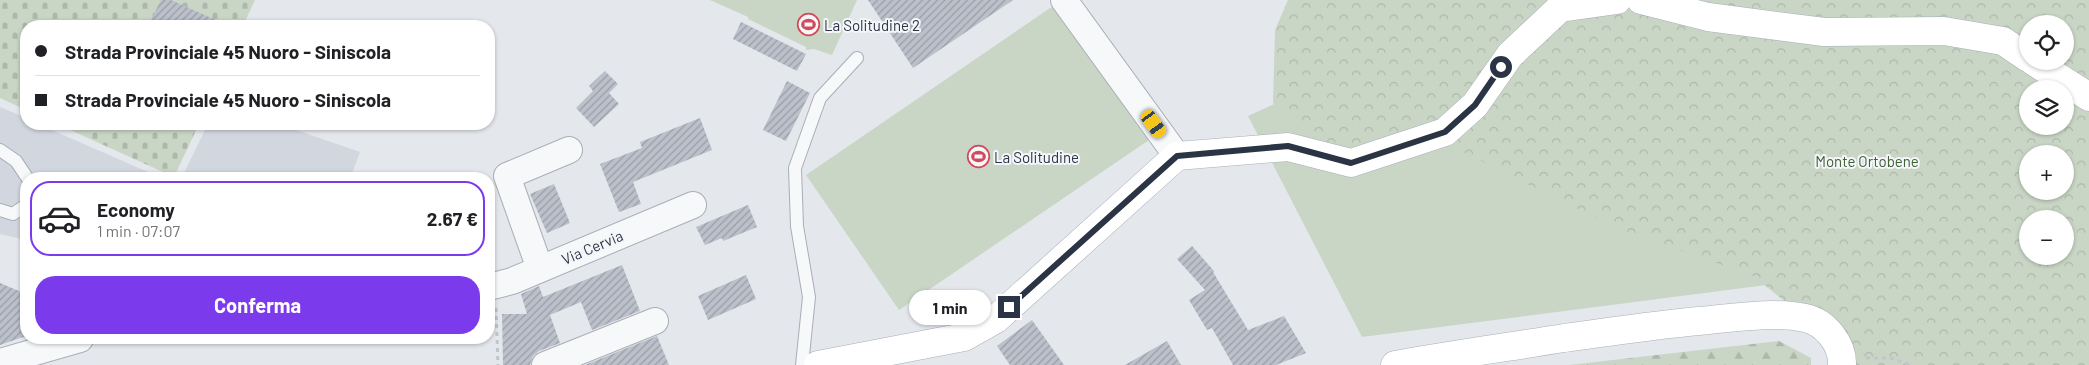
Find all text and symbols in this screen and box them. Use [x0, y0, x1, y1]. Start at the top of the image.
sports icon: La Solitudine 2 [796, 13, 820, 37]
map controls [2019, 15, 2074, 265]
button: locate [2019, 15, 2074, 70]
place label: La Solitudine 2 [824, 16, 920, 34]
text: Strada Provinciale 45 Nuoro - Siniscola [65, 40, 391, 63]
route start [1490, 56, 1512, 78]
button: layers [2019, 80, 2074, 135]
text: Strada Provinciale 45 Nuoro - Siniscola [65, 88, 391, 111]
car [1139, 107, 1168, 141]
sports icon: La Solitudine [966, 145, 990, 169]
button: + [2019, 145, 2074, 200]
place label: La Solitudine [994, 148, 1079, 166]
park label: Monte Ortobene [1815, 152, 1919, 170]
icon: car [37, 196, 82, 241]
text: Economy [97, 198, 175, 221]
text: 2.67 € [427, 207, 478, 230]
button: − [2019, 210, 2074, 265]
text: 1 min · 07:07 [97, 221, 180, 240]
street label: Via Cervia [559, 226, 625, 268]
button: Conferma [35, 276, 480, 334]
callout: 1 min [909, 290, 992, 324]
route end [998, 296, 1020, 318]
text: 1 min [932, 298, 968, 317]

